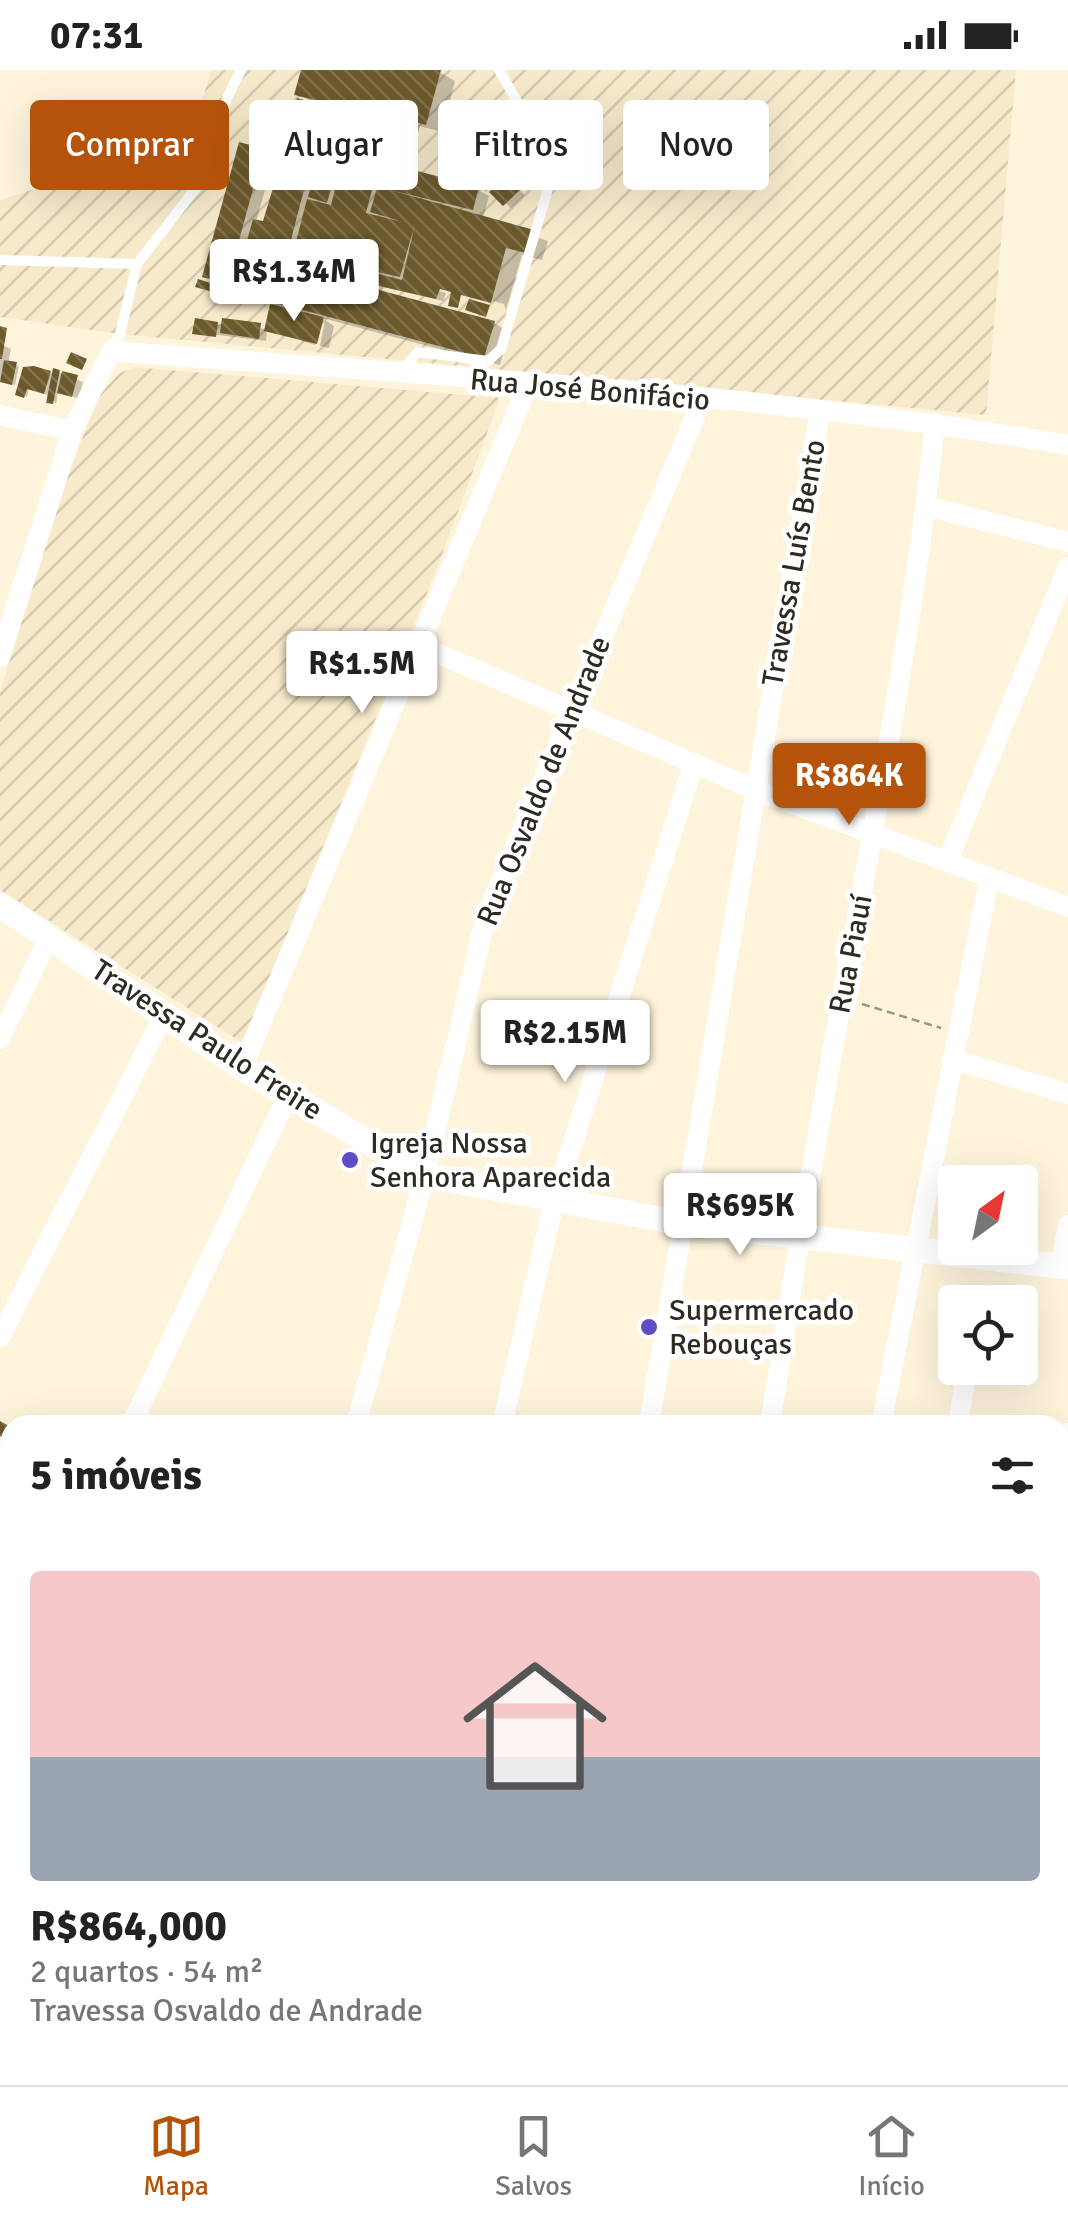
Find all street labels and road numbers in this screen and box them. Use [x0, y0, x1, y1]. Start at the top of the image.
street label: Rua José Bonifácio [468, 361, 712, 419]
street label: Travessa Luís Bento [754, 437, 834, 689]
street label: Rua Osvaldo de Andrade [469, 631, 619, 931]
street label: Rua Piauí [821, 891, 881, 1017]
street label: Travessa Paulo Freire [85, 952, 329, 1128]

